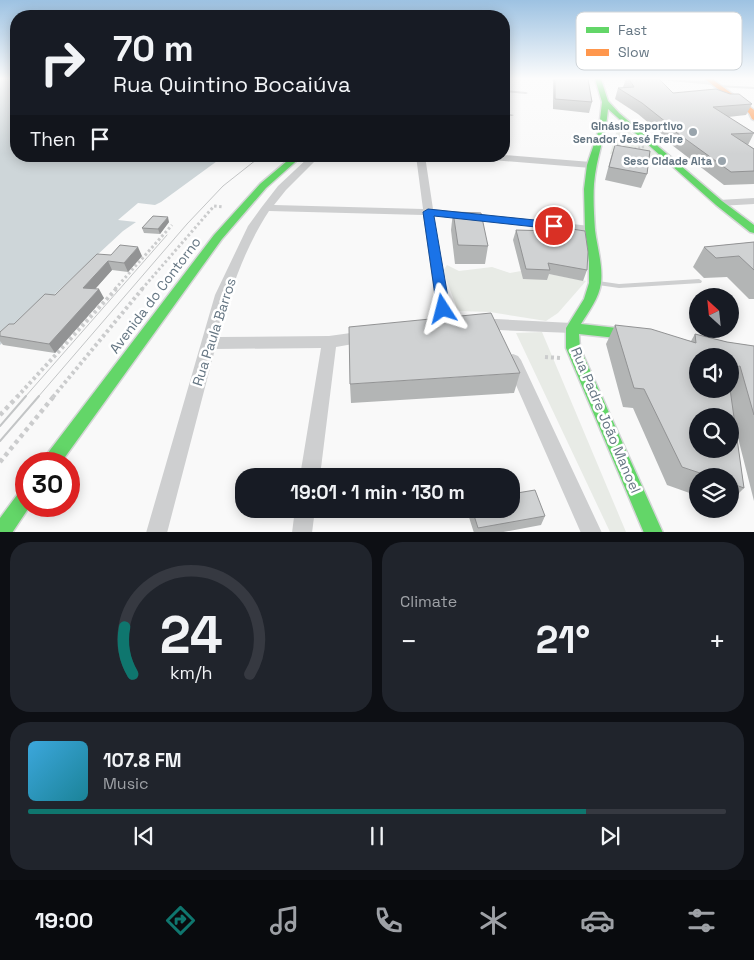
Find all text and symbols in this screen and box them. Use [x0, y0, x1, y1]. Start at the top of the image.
legend [576, 12, 742, 70]
text: Fast [618, 21, 647, 39]
text: 70 m [113, 27, 194, 71]
icon: right [30, 30, 95, 95]
text: Slow [618, 43, 650, 61]
text: Rua Quintino Bocaiúva [113, 70, 351, 98]
place label: Ginásio Esportivo Senador Jessé Freire [573, 119, 683, 146]
icon: arrive [86, 125, 114, 153]
marker: Ginásio Esportivo Senador Jessé Freire [687, 126, 699, 138]
text: Then [30, 127, 76, 152]
place label: Sesc Cidade Alta [623, 154, 713, 168]
marker: Sesc Cidade Alta [716, 155, 728, 167]
pin [533, 205, 575, 247]
icon: arrive [540, 212, 568, 240]
street label: Avenida do Contorno [105, 233, 205, 357]
street label: Rua Paula Barros [188, 276, 240, 388]
position arrow [416, 282, 468, 334]
north arrow [689, 288, 739, 338]
map controls [689, 288, 739, 518]
street label: Rua Padre João Manoel [567, 344, 645, 496]
button: sound [689, 348, 739, 398]
button: search [689, 408, 739, 458]
speed limit sign: 30 [15, 452, 80, 517]
button: layers [689, 468, 739, 518]
text: 19:01 · 1 min · 130 m [290, 480, 465, 505]
text: Climate [400, 591, 457, 612]
text: 24 [159, 602, 223, 668]
text: 21° [536, 616, 590, 664]
text: − [400, 623, 417, 659]
text: + [709, 623, 726, 659]
text: km/h [170, 661, 212, 684]
text: 107.8 FM [103, 748, 182, 773]
text: Music [103, 773, 149, 794]
icon: previous [130, 822, 158, 850]
icon: pause [363, 822, 391, 850]
icon: next [596, 822, 624, 850]
icon: directions [163, 903, 198, 938]
icon: music [267, 903, 302, 938]
icon: phone [371, 903, 406, 938]
icon: climate [476, 903, 511, 938]
icon: car [580, 903, 615, 938]
icon: filters [684, 903, 719, 938]
text: 19:00 [35, 906, 93, 934]

